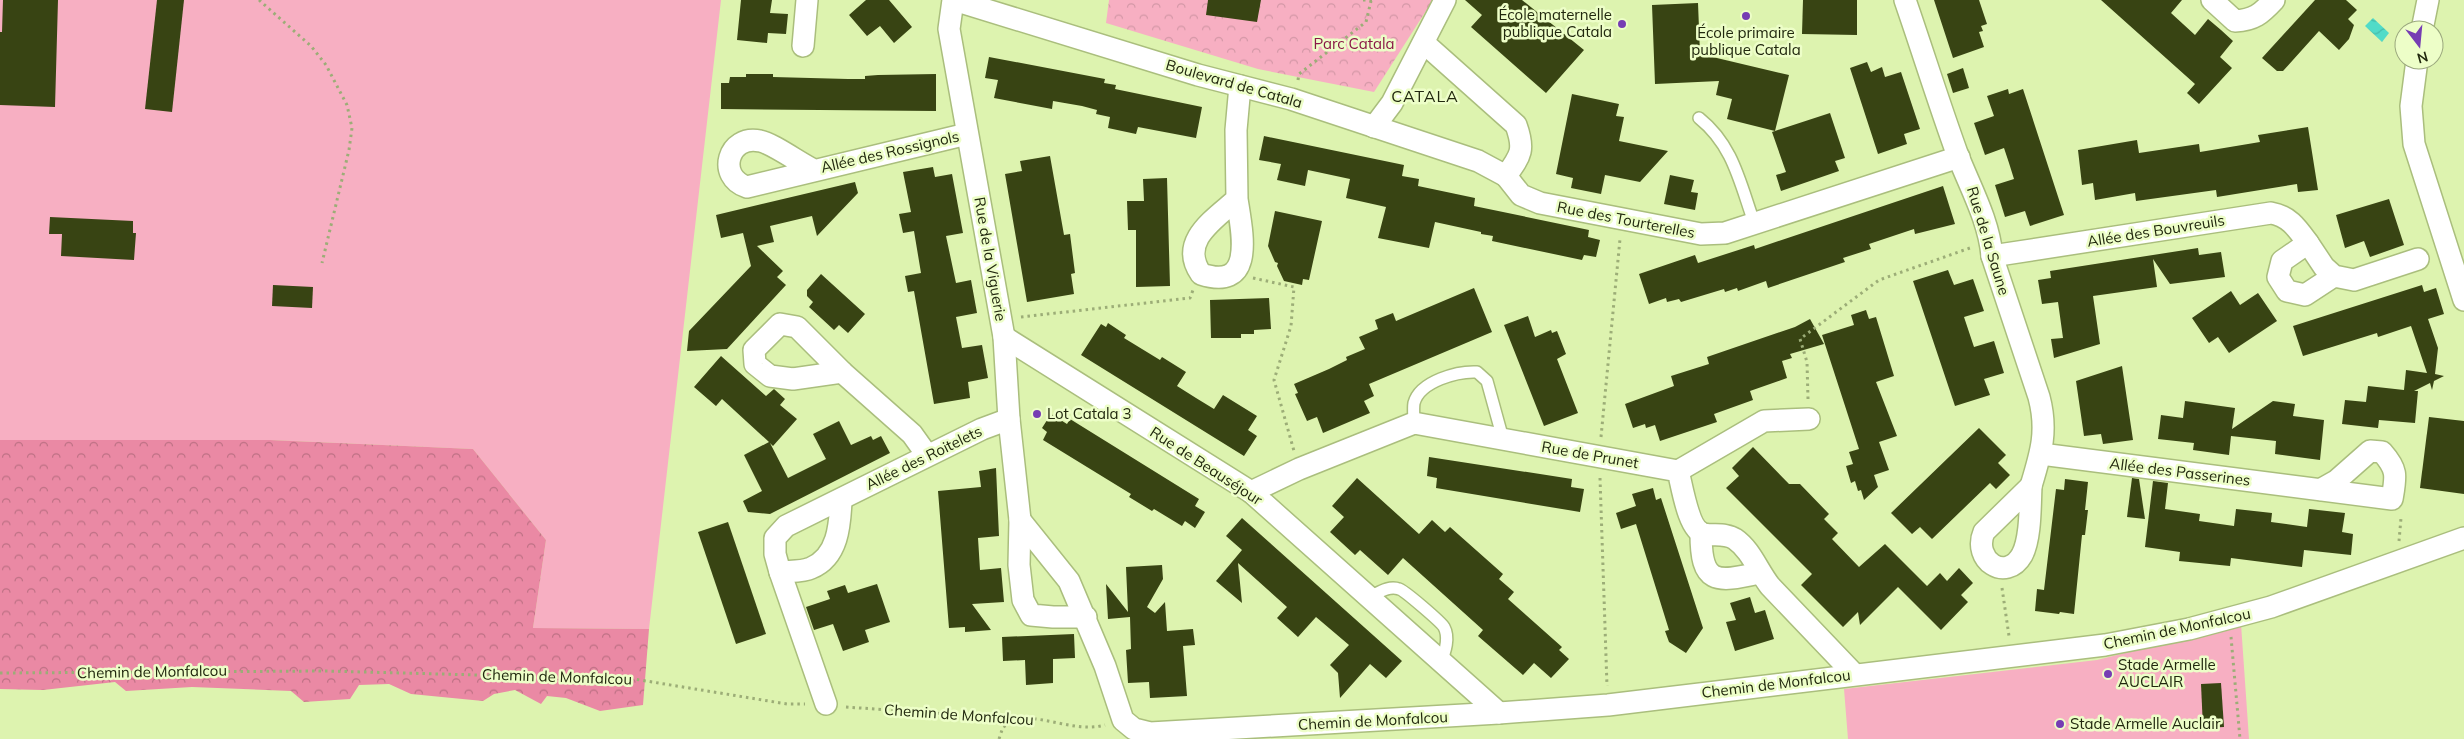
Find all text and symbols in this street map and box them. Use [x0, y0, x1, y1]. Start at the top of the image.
place label: École maternelle publique Catala [1499, 5, 1612, 41]
marker: École primaire publique Catala [1740, 10, 1752, 22]
marker: École maternelle publique Catala [1616, 18, 1628, 30]
north arrow [2394, 20, 2444, 70]
place label: École primaire publique Catala [1691, 23, 1801, 59]
park label: Parc Catala [1314, 34, 1394, 53]
text: N [2415, 47, 2430, 68]
street label: Boulevard de Catala [1164, 55, 1305, 112]
district label: CATALA [1391, 86, 1459, 106]
street label: Allée des Rossignols [819, 126, 961, 177]
street label: Rue de la Saune [1963, 184, 2014, 297]
street label: Rue de la Viguerie [970, 195, 1011, 322]
street label: Rue des Tourterelles [1555, 197, 1697, 242]
street label: Allée des Bouvreuils [2086, 210, 2226, 251]
place label: Lot Catala 3 [1047, 404, 1132, 423]
marker: Lot Catala 3 [1031, 408, 1043, 420]
street label: Allée des Roitelets [863, 421, 985, 494]
street label: Rue de Beauséjour [1147, 422, 1266, 509]
street label: Rue de Prunet [1540, 437, 1640, 472]
street label: Allée des Passerines [2109, 453, 2252, 490]
street label: Chemin de Monfalcou [2102, 604, 2252, 653]
place label: Stade Armelle AUCLAIR [2118, 655, 2216, 691]
street label: Chemin de Monfalcou [77, 661, 227, 682]
street label: Chemin de Monfalcou [482, 664, 632, 689]
street label: Chemin de Monfalcou [1700, 665, 1852, 702]
marker: Stade Armelle AUCLAIR [2102, 668, 2114, 680]
street label: Chemin de Monfalcou [884, 700, 1035, 729]
street label: Chemin de Monfalcou [1298, 707, 1448, 734]
place label: Stade Armelle Auclair [2070, 714, 2221, 733]
marker: Stade Armelle Auclair [2054, 718, 2066, 730]

